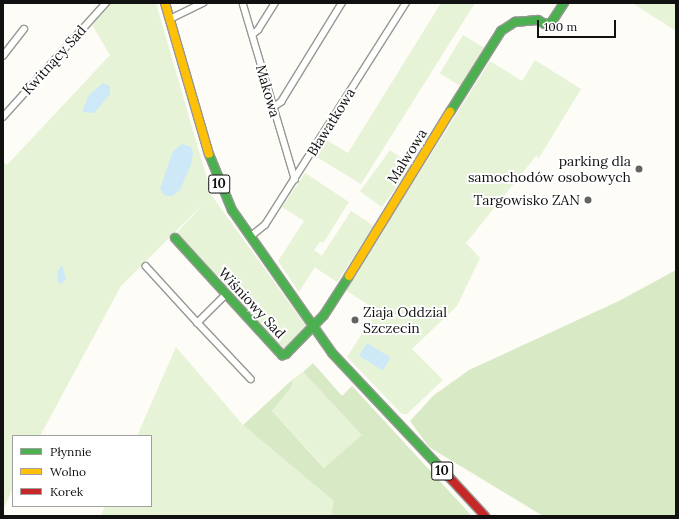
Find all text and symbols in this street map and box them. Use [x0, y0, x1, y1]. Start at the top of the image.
scale bar [539, 12, 618, 38]
text: 100 m [544, 19, 577, 34]
street label: Kwitnący Sad [19, 22, 89, 98]
street label: Makowa [253, 63, 283, 119]
street label: Bławatkowa [303, 85, 359, 159]
street label: Malwowa [384, 126, 430, 186]
place label: parking dla samochodów osobowych [468, 153, 631, 186]
marker: parking dla samochodów osobowych [634, 164, 644, 174]
road number: 10 [208, 173, 230, 195]
place label: Targowisko ZAN [474, 192, 580, 208]
marker: Targowisko ZAN [583, 195, 593, 205]
street label: Wiśniowy Sad [215, 264, 289, 342]
place label: Ziaja Oddzial Szczecin [363, 304, 447, 336]
marker: Ziaja Oddzial Szczecin [350, 315, 360, 325]
legend [12, 435, 152, 507]
text: Płynnie [50, 444, 92, 459]
road number: 10 [431, 460, 453, 482]
text: Wolno [50, 464, 86, 479]
text: Korek [50, 484, 83, 499]

